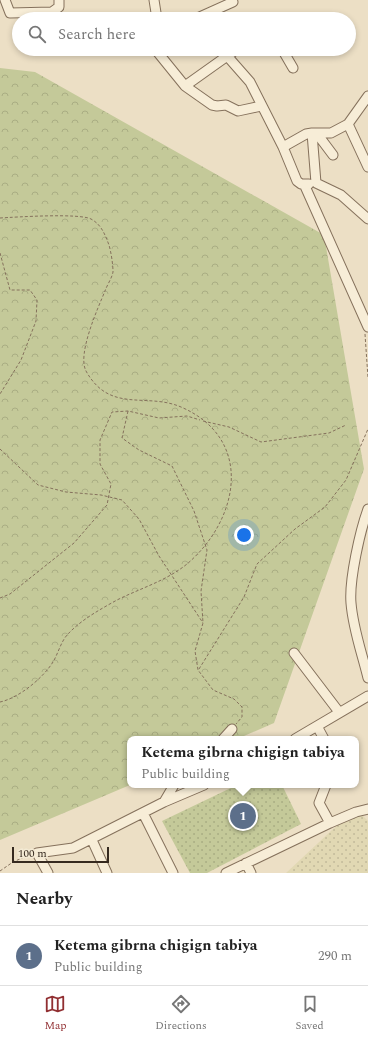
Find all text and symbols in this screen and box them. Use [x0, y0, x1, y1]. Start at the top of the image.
search box [12, 12, 356, 56]
icon: search [26, 23, 48, 45]
text: Search here [58, 23, 136, 46]
your location [234, 525, 254, 545]
popup [127, 736, 359, 788]
text: Ketema gibrna chigign tabiya [141, 741, 345, 764]
text: Public building [141, 764, 230, 784]
pin: 1 [230, 801, 256, 831]
scale bar [12, 845, 109, 864]
text: 100 m [18, 845, 47, 862]
text: Nearby [16, 886, 72, 912]
text: Ketema gibrna chigign tabiya [54, 934, 258, 957]
text: 1 [25, 946, 33, 966]
text: 290 m [318, 946, 352, 966]
text: Public building [54, 957, 143, 977]
tab: Map [44, 993, 67, 1034]
tab: Directions [155, 993, 207, 1034]
tab: Saved [295, 993, 324, 1034]

